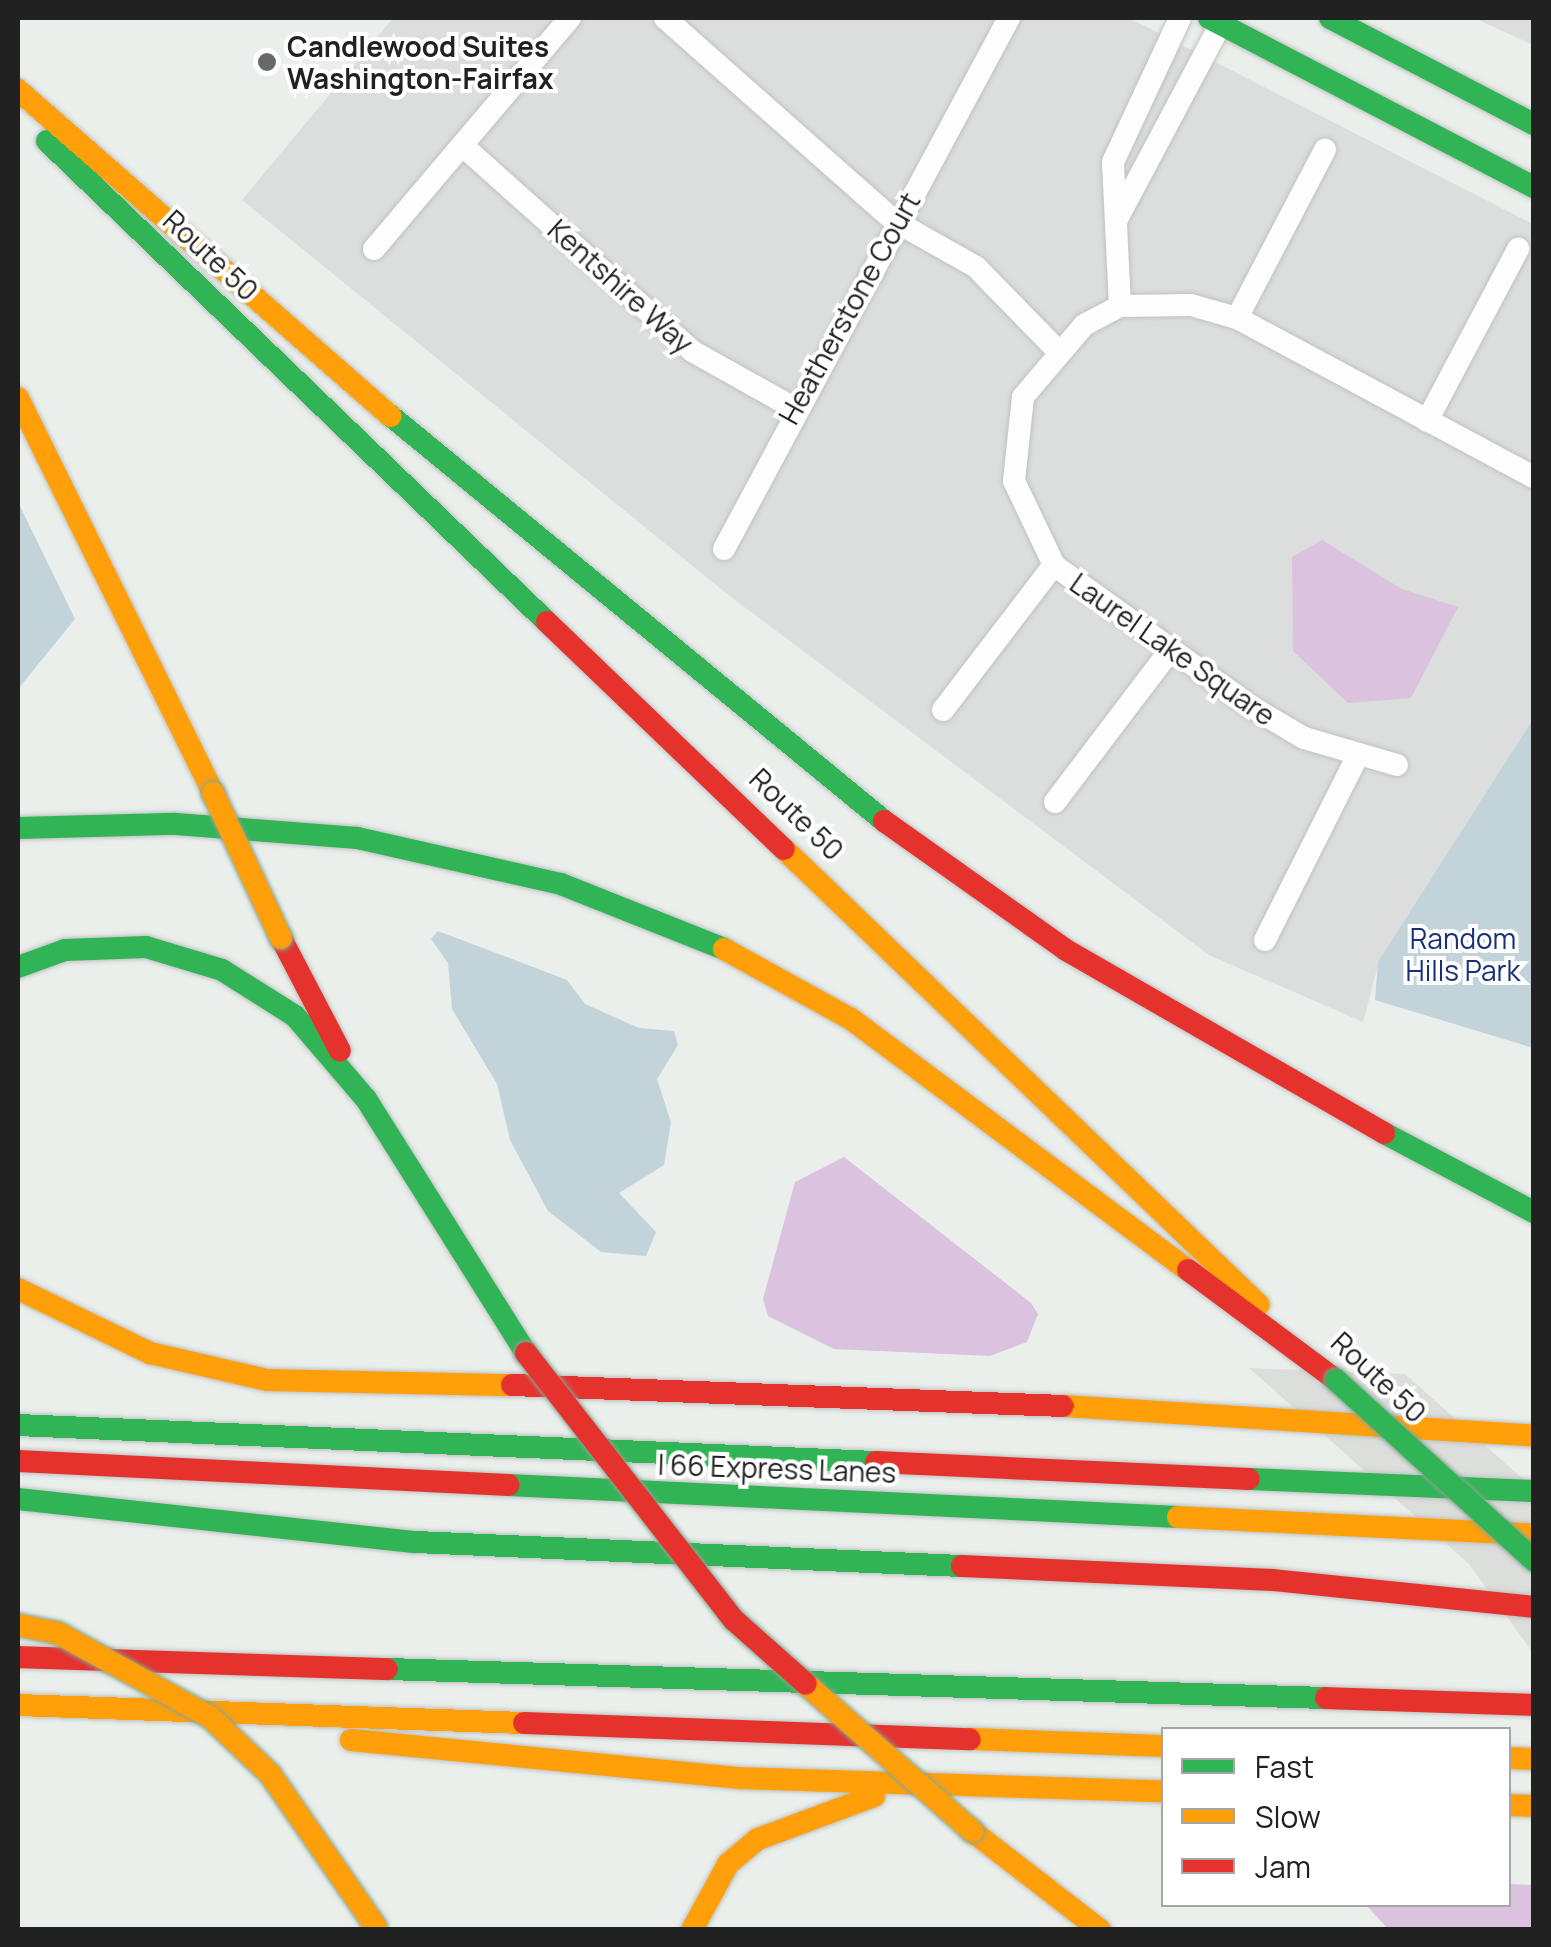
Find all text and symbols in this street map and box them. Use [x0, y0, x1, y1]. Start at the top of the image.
place label: Candlewood Suites Washington-Fairfax [287, 29, 553, 95]
marker: Candlewood Suites Washington-Fairfax [256, 51, 278, 73]
street label: Heatherstone Court [771, 186, 927, 430]
street label: Route 50 [157, 203, 265, 307]
street label: Kentshire Way [542, 212, 700, 360]
street label: Laurel Lake Square [1064, 566, 1282, 732]
street label: Route 50 [743, 761, 851, 867]
park label: Random Hills Park [1406, 921, 1520, 987]
street label: Route 50 [1325, 1325, 1433, 1429]
street label: I 66 Express Lanes [657, 1447, 897, 1489]
legend [1161, 1727, 1511, 1907]
text: Fast [1255, 1746, 1314, 1787]
text: Slow [1255, 1796, 1321, 1837]
text: Jam [1255, 1846, 1311, 1887]

